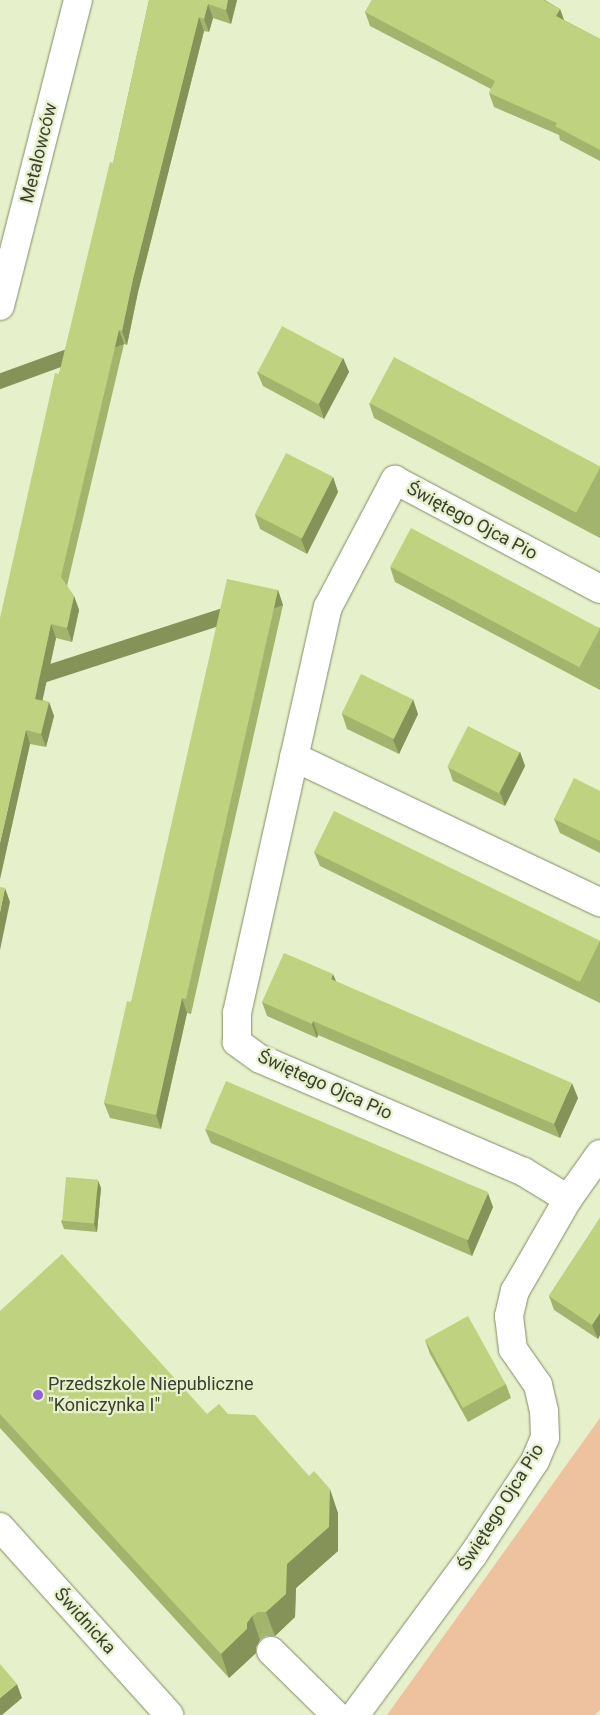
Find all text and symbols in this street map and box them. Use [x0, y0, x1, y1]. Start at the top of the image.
street label: Metalowców [16, 101, 62, 205]
street label: Świętego Ojca Pio [403, 477, 541, 565]
street label: Świętego Ojca Pio [254, 1046, 396, 1124]
place label: Przedszkole Niepubliczne "Koniczynka I" [48, 1374, 253, 1416]
marker: Przedszkole Niepubliczne "Koniczynka I" [32, 1389, 44, 1401]
street label: Świętego Ojca Pio [453, 1440, 549, 1574]
street label: Świdnicka [50, 1584, 120, 1658]

